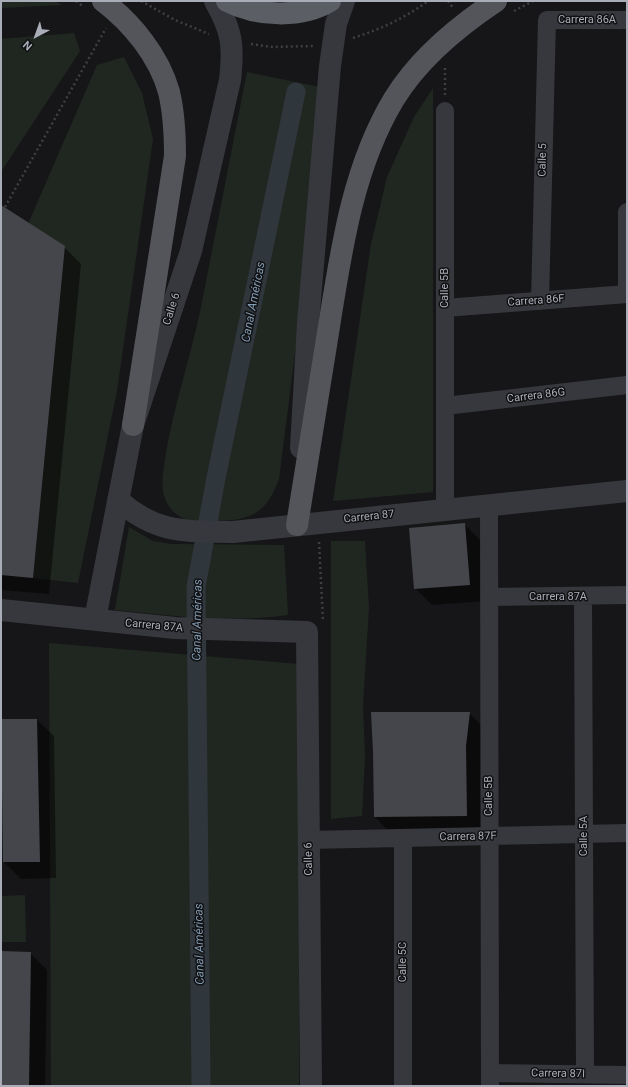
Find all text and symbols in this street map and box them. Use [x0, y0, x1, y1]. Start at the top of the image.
street label: Carrera 86A [558, 13, 616, 27]
north arrow [16, 16, 56, 56]
text: N [21, 38, 35, 53]
street label: Calle 5 [536, 143, 550, 177]
water label: Canal Américas [239, 261, 269, 343]
street label: Calle 5B [438, 268, 452, 308]
street label: Calle 6 [161, 291, 183, 327]
street label: Carrera 86F [507, 292, 565, 310]
street label: Carrera 86G [506, 386, 566, 406]
street label: Carrera 87 [343, 508, 395, 526]
water label: Canal Américas [190, 579, 206, 661]
street label: Carrera 87A [529, 590, 587, 604]
street label: Carrera 87A [124, 617, 184, 635]
street label: Calle 5B [482, 776, 496, 816]
street label: Calle 5A [577, 816, 591, 856]
street label: Carrera 87F [439, 830, 497, 844]
street label: Calle 6 [302, 842, 316, 876]
water label: Canal Américas [192, 903, 208, 985]
street label: Calle 5C [396, 942, 410, 982]
street label: Carrera 87I [531, 1067, 585, 1081]

